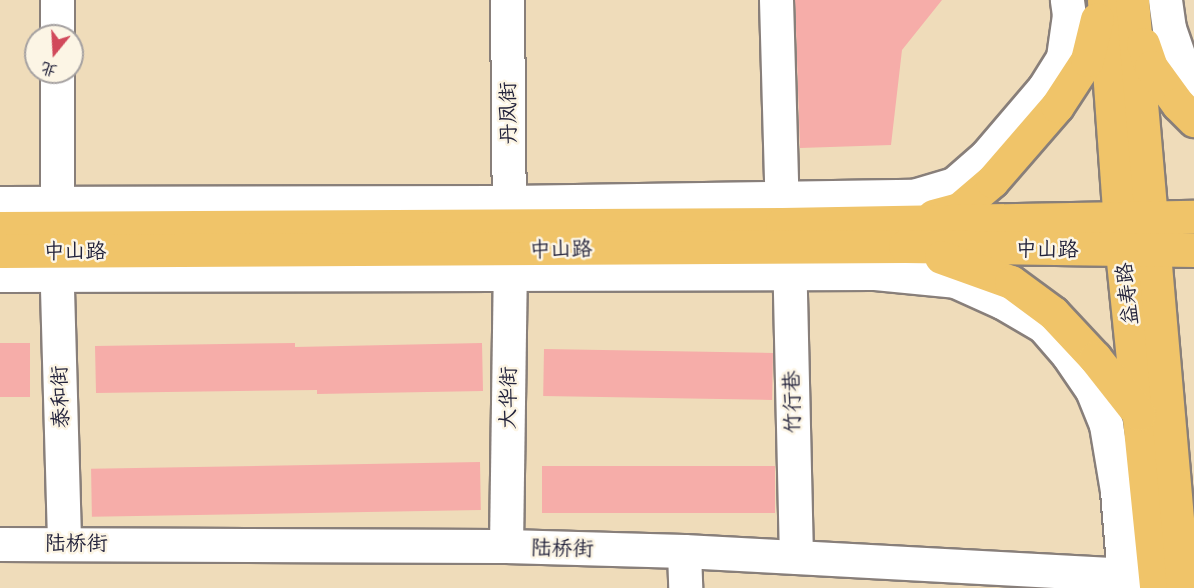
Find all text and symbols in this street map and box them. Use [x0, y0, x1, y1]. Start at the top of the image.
north arrow [24, 24, 84, 84]
text: 北 [38, 57, 60, 82]
street label: 丹凤街 [495, 81, 521, 145]
street label: 中山路 [529, 236, 593, 262]
street label: 中山路 [1015, 236, 1079, 262]
street label: 中山路 [44, 238, 106, 264]
street label: 益寿路 [1111, 261, 1143, 327]
street label: 泰和街 [46, 365, 74, 429]
street label: 大华街 [495, 366, 521, 430]
street label: 竹行巷 [779, 370, 805, 434]
street label: 陆桥街 [45, 530, 107, 556]
street label: 陆桥街 [530, 535, 594, 561]

